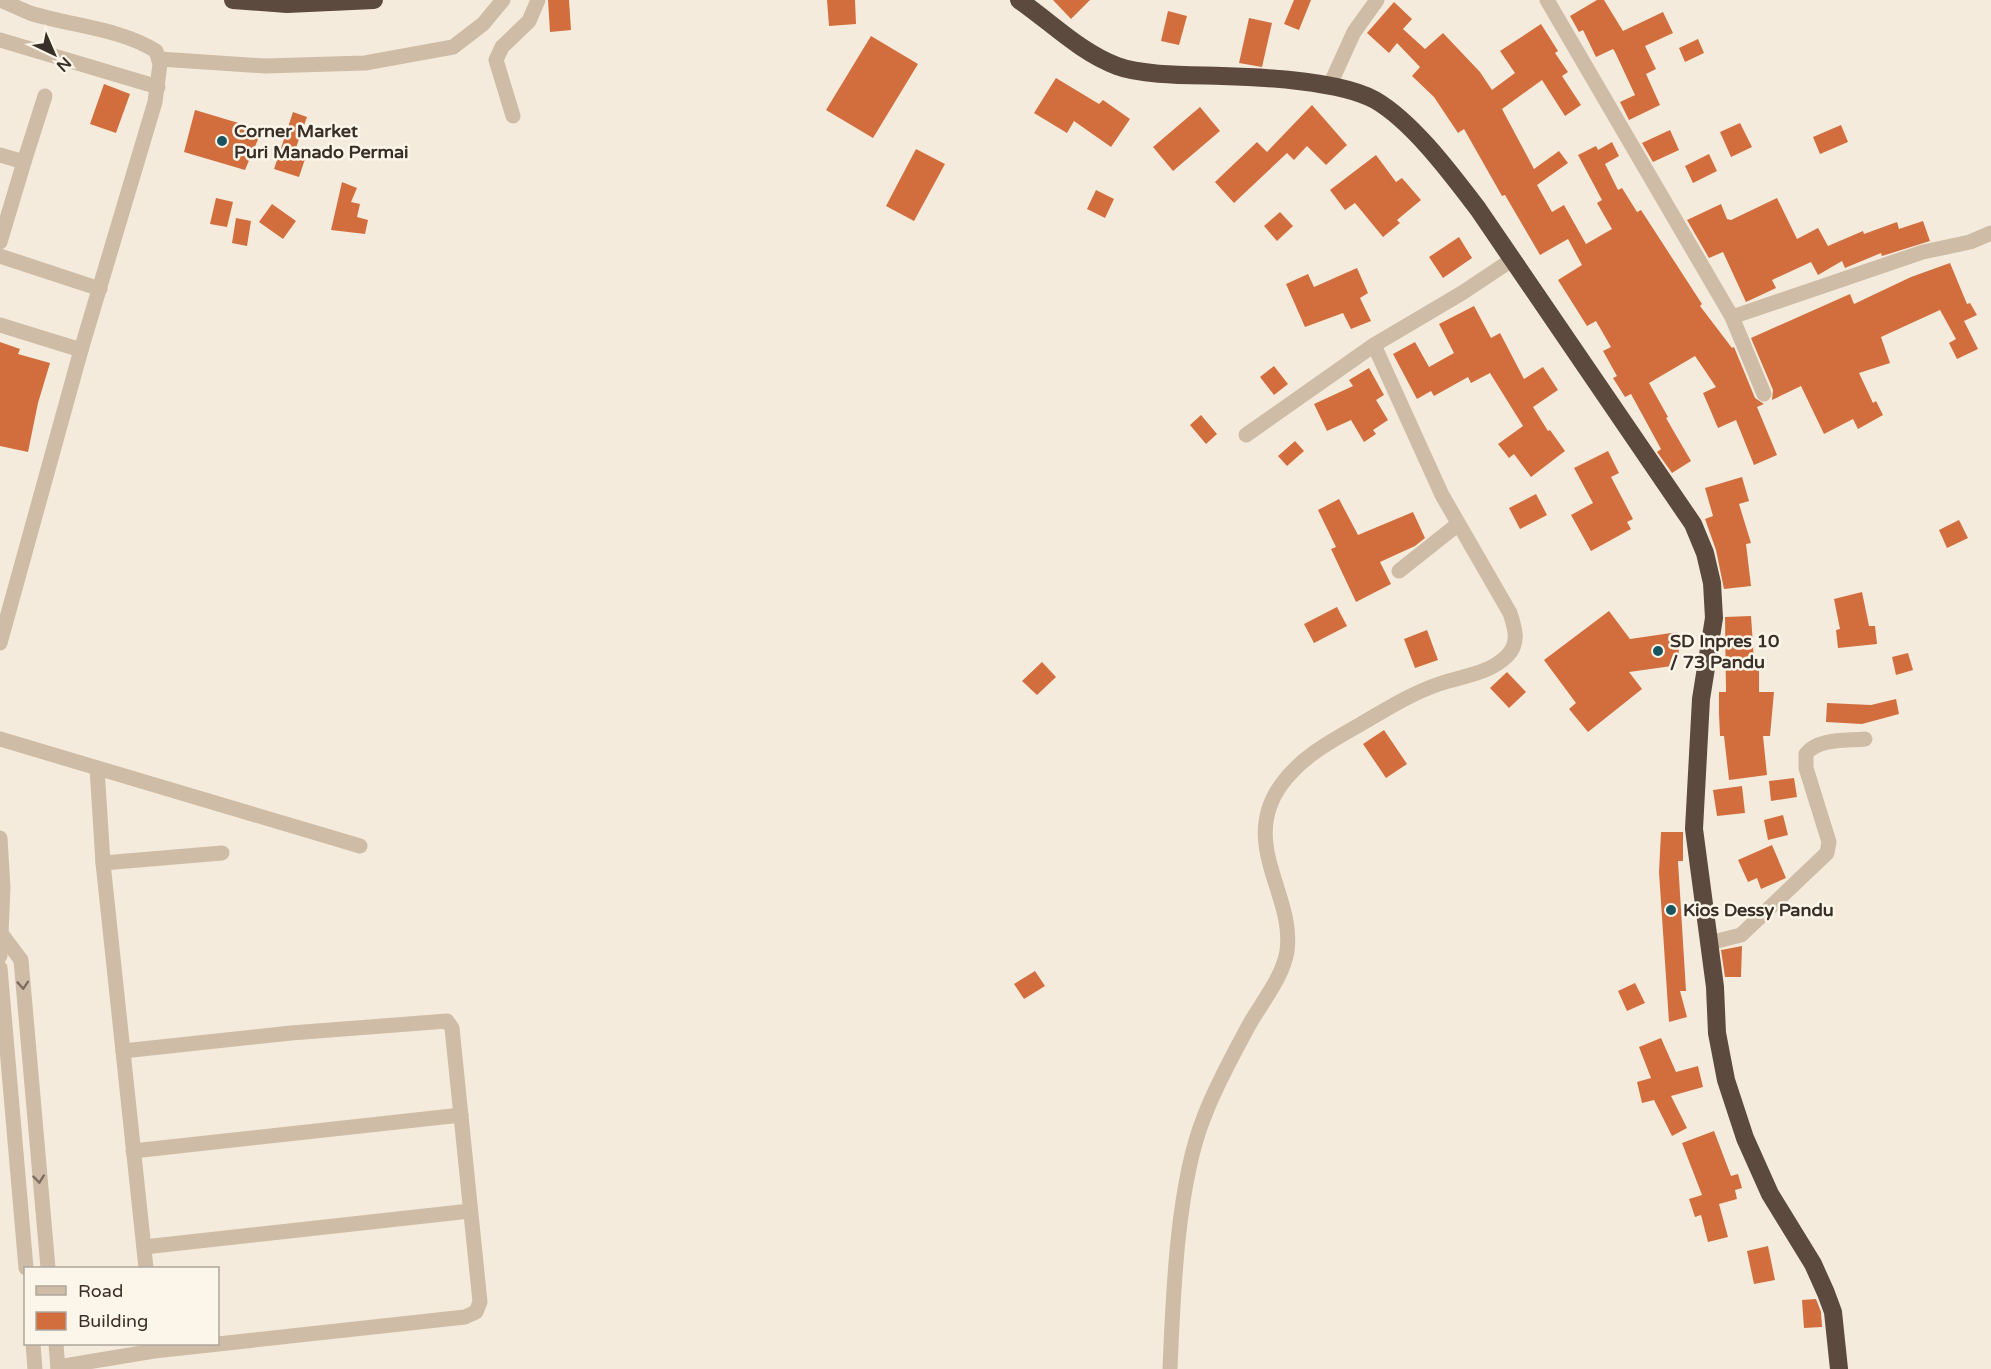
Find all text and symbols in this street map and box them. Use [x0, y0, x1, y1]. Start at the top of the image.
north arrow [24, 24, 84, 84]
text: N [52, 52, 75, 76]
place label: Corner Market Puri Manado Permai [234, 120, 409, 163]
marker: Corner Market Puri Manado Permai [215, 134, 229, 148]
place label: SD Inpres 10 / 73 Pandu [1670, 630, 1779, 673]
marker: SD Inpres 10 / 73 Pandu [1651, 644, 1665, 658]
place label: Kios Dessy Pandu [1683, 899, 1834, 921]
marker: Kios Dessy Pandu [1664, 903, 1678, 917]
one-way arrow [16, 980, 29, 989]
one-way arrow [33, 1175, 45, 1184]
legend [24, 1267, 219, 1345]
text: Road [78, 1280, 123, 1302]
text: Building [78, 1310, 148, 1332]

